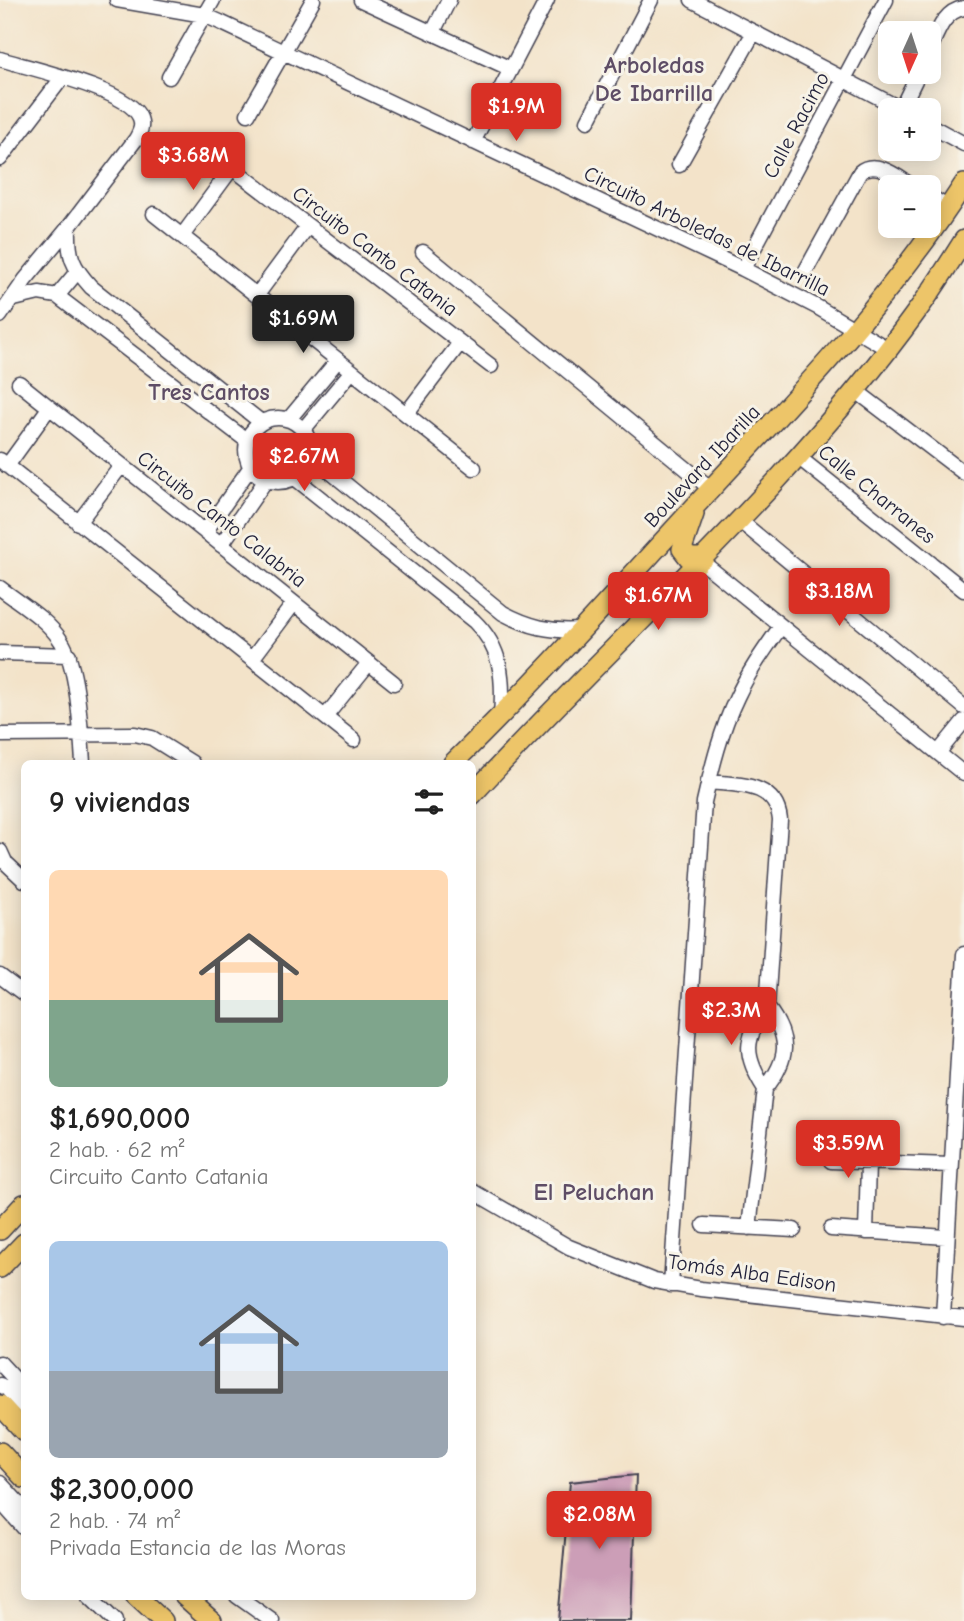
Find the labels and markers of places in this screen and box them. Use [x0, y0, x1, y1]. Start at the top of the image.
pin: $1.9M [467, 83, 565, 143]
pin: $3.68M [136, 132, 250, 192]
pin: $1.69M [246, 296, 360, 355]
pin: $2.67M [247, 434, 361, 493]
pin: $3.18M [782, 568, 896, 628]
pin: $1.67M [601, 572, 715, 632]
pin: $2.3M [682, 988, 780, 1047]
pin: $3.59M [791, 1120, 905, 1180]
pin: $2.08M [542, 1492, 656, 1551]

